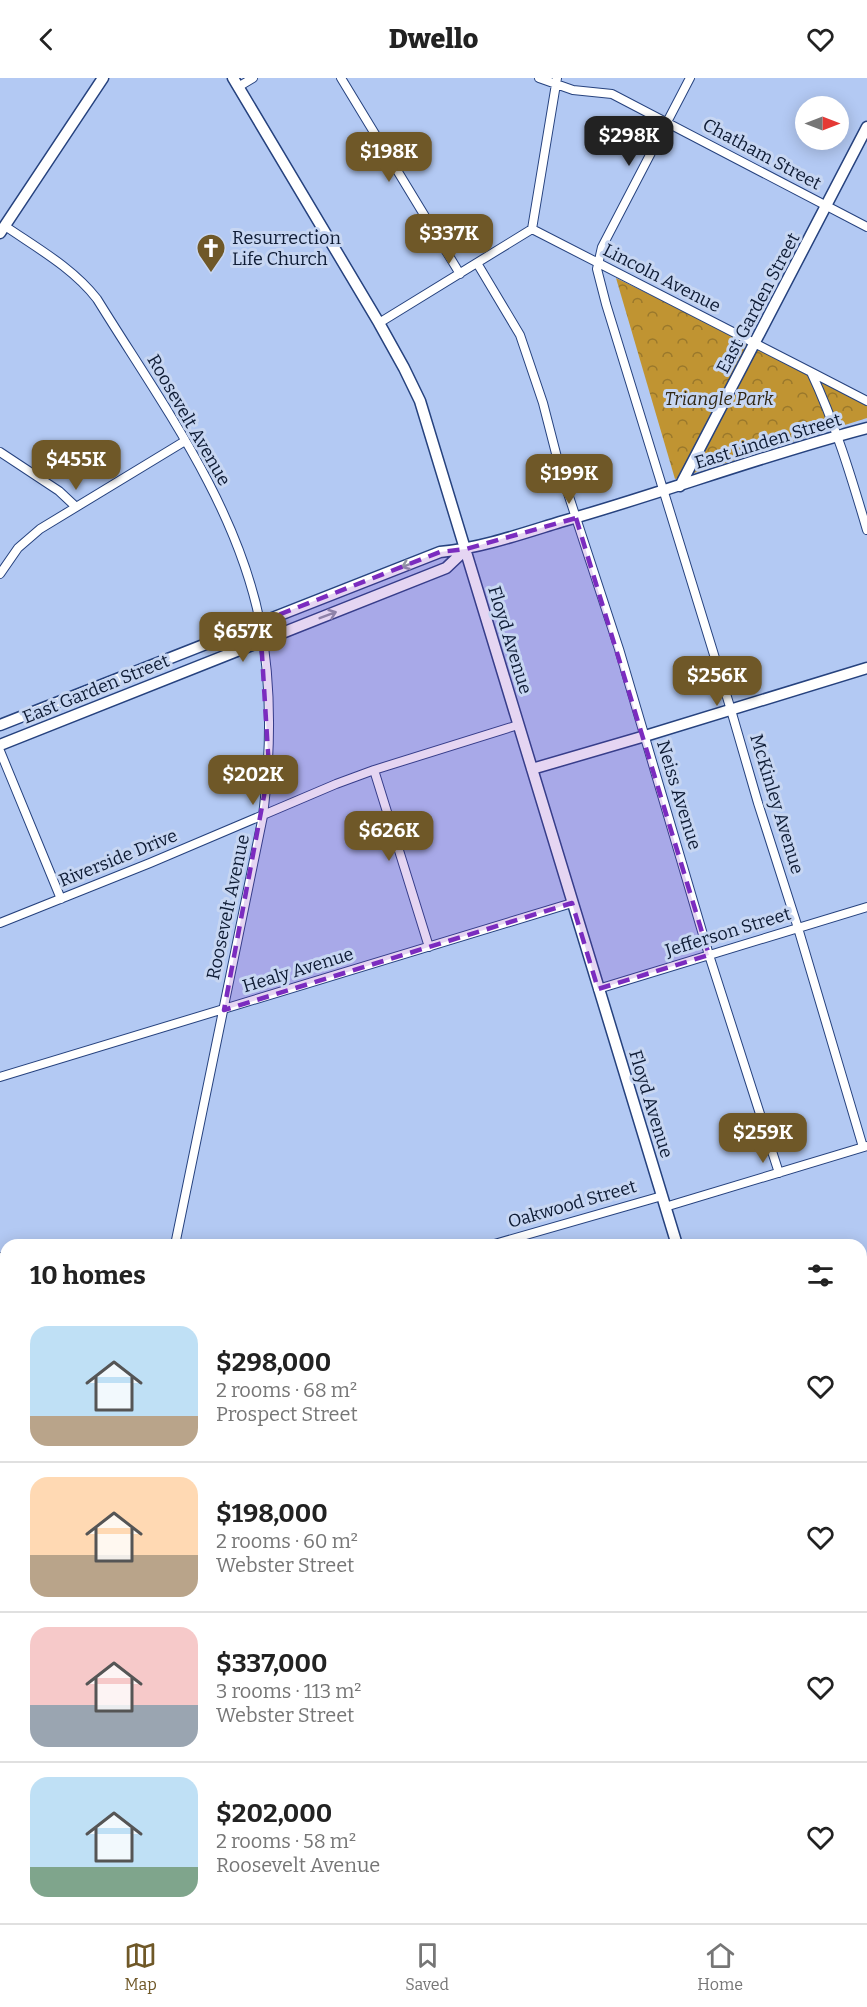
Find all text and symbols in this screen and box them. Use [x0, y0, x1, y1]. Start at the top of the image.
icon: back [30, 23, 63, 56]
text: Dwello [389, 23, 478, 55]
icon: heart [804, 23, 837, 56]
north arrow [795, 96, 849, 150]
map controls [795, 96, 849, 150]
street label: Chatham Street [699, 114, 825, 195]
pin: $298K [587, 116, 671, 167]
text: $298K [598, 123, 660, 147]
pin: $198K [347, 132, 431, 183]
text: $198K [360, 139, 418, 163]
pin: $337K [407, 214, 491, 265]
text: $337K [419, 221, 479, 245]
place label: Resurrection Life Church [232, 227, 341, 270]
street label: East Garden Street [712, 228, 805, 377]
church icon: Resurrection Life Church [195, 232, 227, 274]
street label: Lincoln Avenue [599, 239, 725, 317]
street label: Roosevelt Avenue [143, 350, 235, 490]
park label: Triangle Park [665, 388, 774, 410]
street label: East Linden Street [692, 408, 844, 474]
pin: $455K [34, 440, 118, 491]
text: $455K [46, 447, 106, 471]
pin: $199K [527, 454, 611, 505]
text: $199K [540, 461, 598, 485]
one-way arrow [401, 559, 419, 570]
street label: Floyd Avenue [483, 583, 537, 697]
one-way arrow [318, 609, 336, 620]
pin: $657K [201, 612, 285, 663]
text: $657K [213, 619, 273, 643]
street label: East Garden Street [19, 649, 173, 728]
pin: $256K [675, 656, 759, 707]
text: $256K [687, 663, 747, 687]
street label: McKinley Avenue [745, 731, 809, 877]
street label: Neiss Avenue [652, 738, 706, 852]
pin: $202K [211, 755, 295, 806]
text: $202K [222, 762, 284, 786]
pin: $626K [347, 811, 431, 862]
text: $626K [358, 818, 420, 842]
street label: Riverside Drive [56, 824, 180, 892]
street label: Roosevelt Avenue [202, 832, 254, 982]
street label: Jefferson Street [662, 902, 794, 962]
street label: Healy Avenue [240, 943, 356, 997]
street label: Floyd Avenue [624, 1047, 678, 1161]
pin: $259K [721, 1113, 805, 1164]
text: $259K [733, 1120, 793, 1144]
street label: Oakwood Street [505, 1175, 639, 1233]
icon: filters [804, 1259, 837, 1292]
text: 10 homes [30, 1260, 146, 1291]
text: $298,000 [216, 1347, 331, 1378]
icon: home [78, 1350, 150, 1422]
icon: heart [804, 1370, 837, 1403]
text: 2 rooms · 68 m² [216, 1378, 357, 1402]
text: Prospect Street [216, 1402, 358, 1426]
text: $198,000 [216, 1498, 328, 1529]
icon: home [78, 1501, 150, 1573]
icon: heart [804, 1521, 837, 1554]
text: 2 rooms · 60 m² [216, 1529, 358, 1553]
text: Webster Street [216, 1553, 354, 1577]
text: $337,000 [216, 1648, 327, 1679]
icon: home [78, 1651, 150, 1723]
icon: heart [804, 1671, 837, 1704]
text: 3 rooms · 113 m² [216, 1679, 361, 1703]
text: Webster Street [216, 1703, 354, 1727]
text: $202,000 [216, 1798, 332, 1829]
icon: home [78, 1801, 150, 1873]
icon: heart [804, 1821, 837, 1854]
text: 2 rooms · 58 m² [216, 1829, 356, 1853]
text: Roosevelt Avenue [216, 1853, 380, 1877]
tab: Map [124, 1939, 157, 1994]
tab: Saved [405, 1939, 449, 1994]
tab: Home [697, 1939, 743, 1994]

